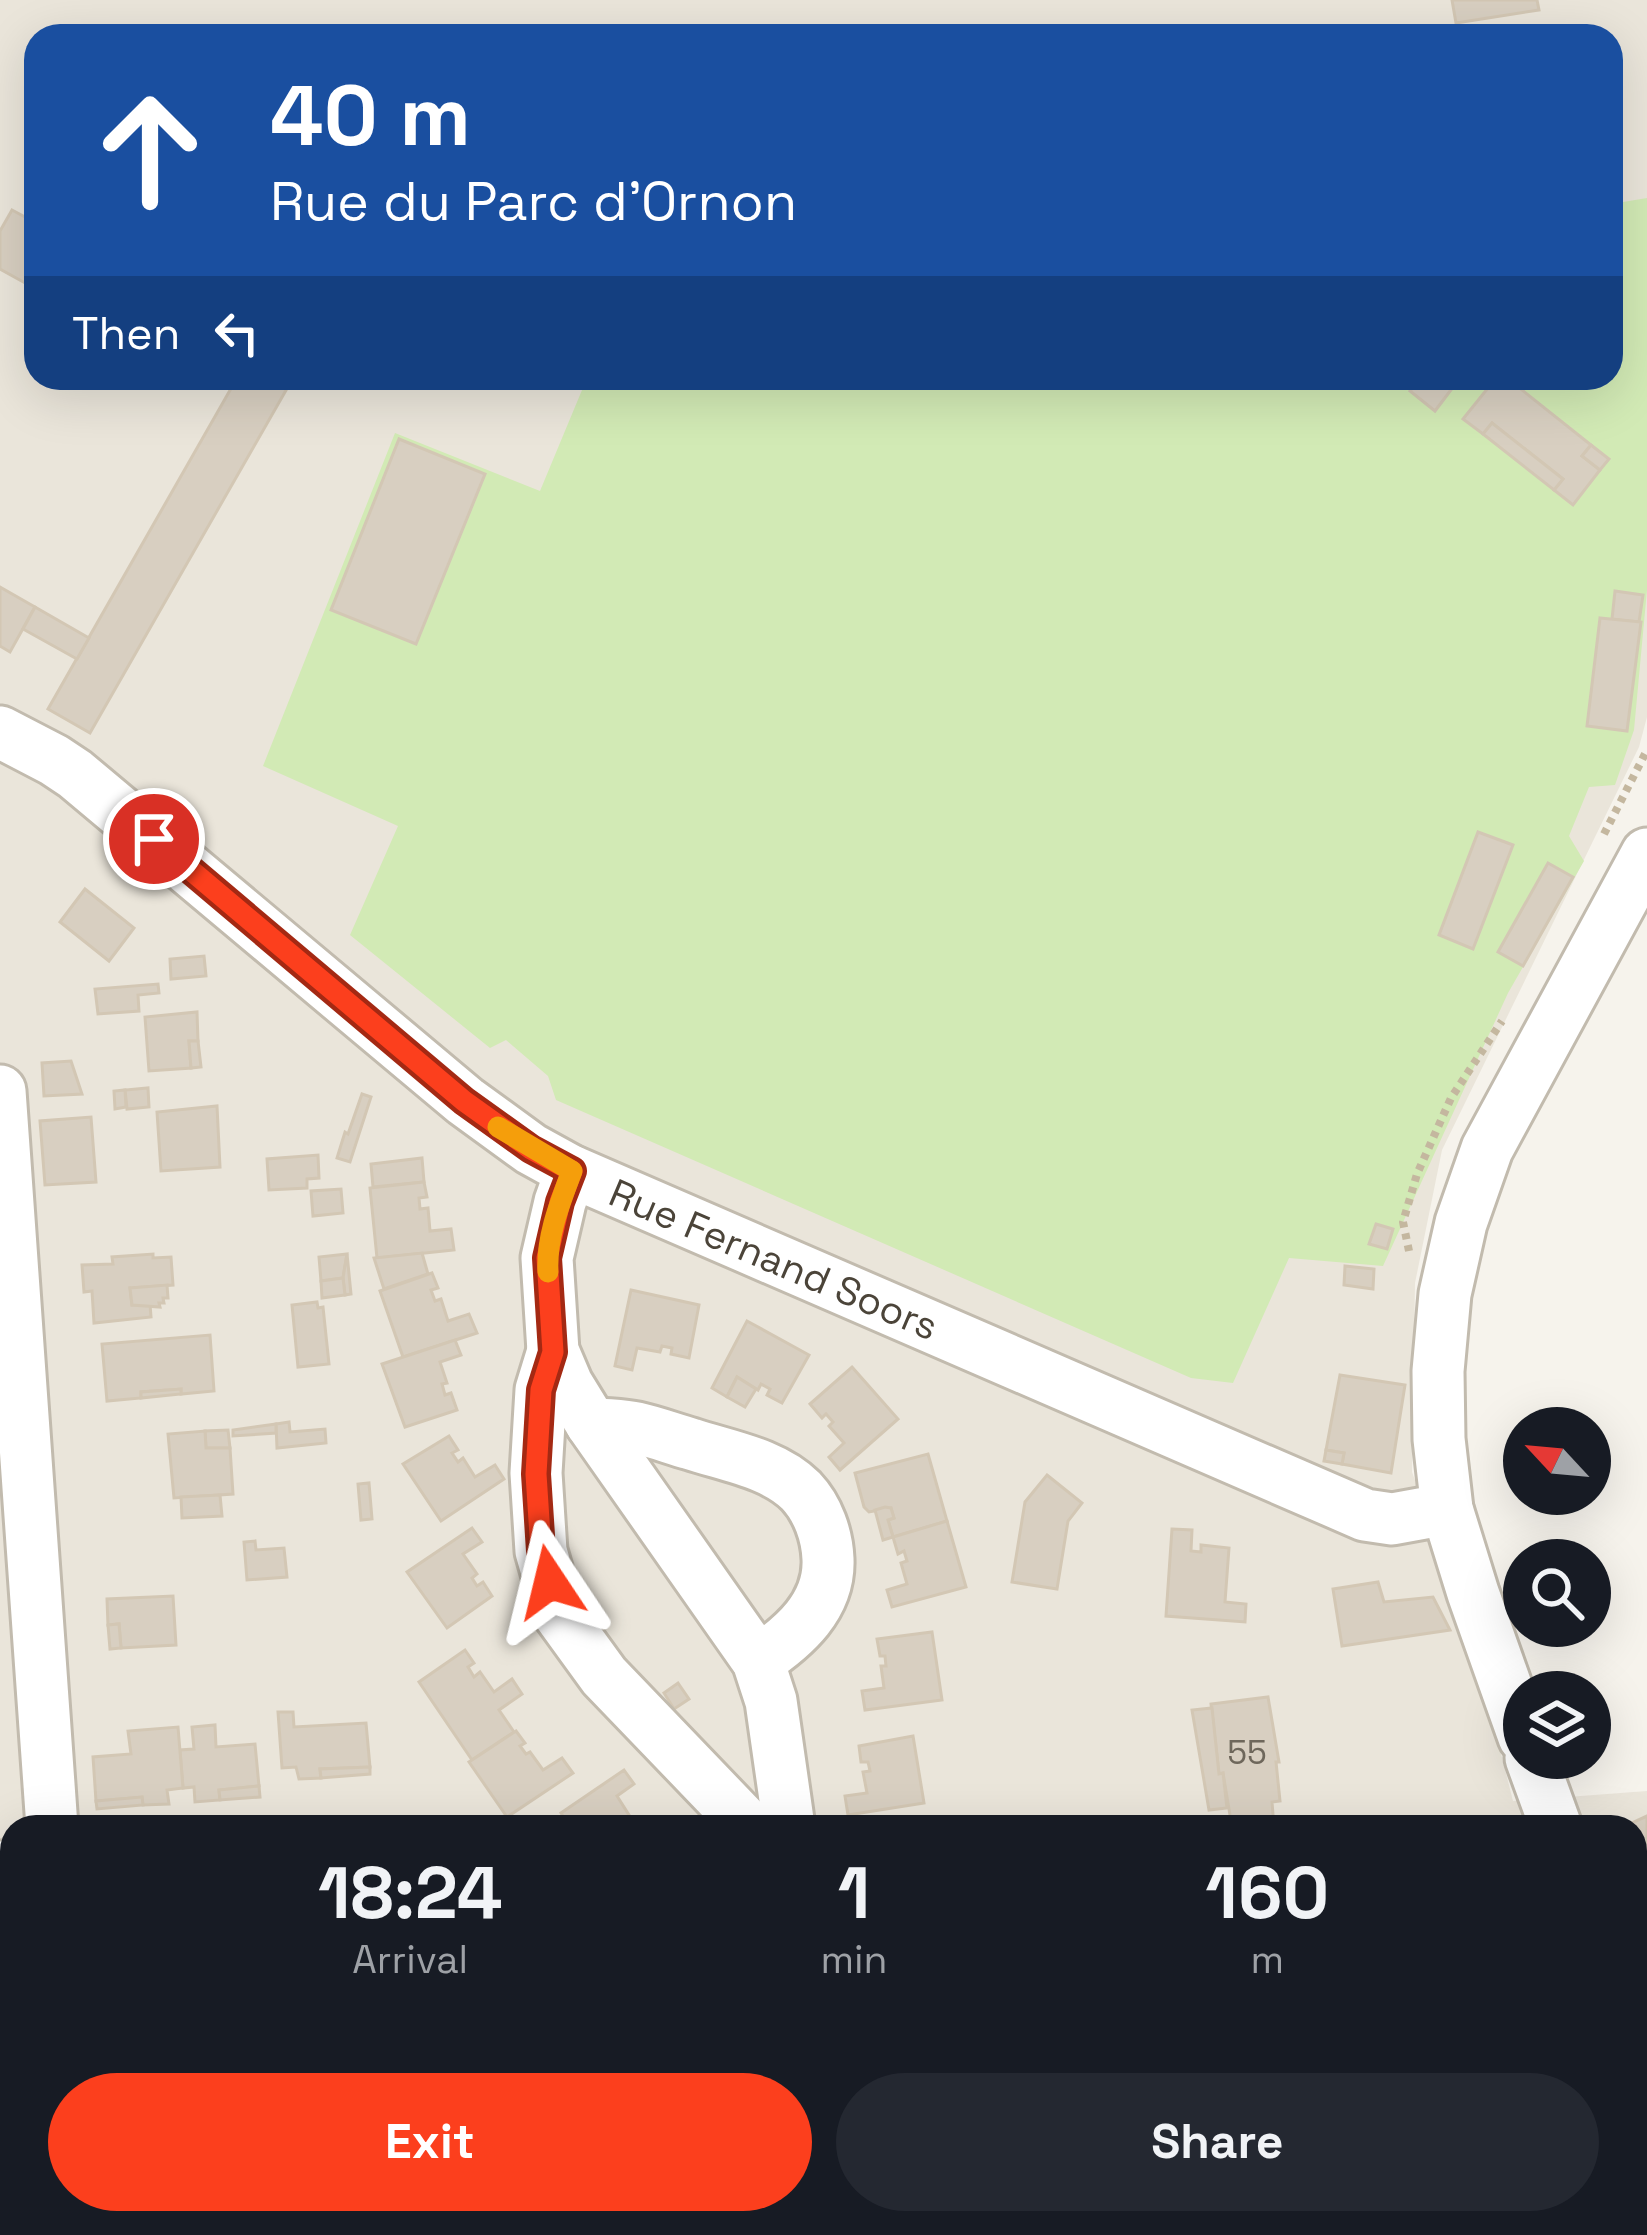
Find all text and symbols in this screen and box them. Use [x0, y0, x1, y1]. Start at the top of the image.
text: 40 m [270, 62, 471, 170]
icon: ahead [72, 72, 228, 228]
text: Rue du Parc d'Ornon [270, 167, 797, 236]
icon: left [204, 300, 270, 366]
text: Then [72, 305, 180, 362]
pin [103, 788, 205, 890]
icon: arrive [121, 806, 187, 872]
street label: Rue Fernand Soors [602, 1168, 946, 1351]
north arrow [1503, 1407, 1611, 1515]
map controls [1503, 1407, 1611, 1779]
position arrow [487, 1519, 613, 1645]
button: search [1503, 1539, 1611, 1647]
button: layers [1503, 1671, 1611, 1779]
house number: 55 [1227, 1732, 1267, 1774]
text: 18:24 [318, 1847, 503, 1939]
text: 1 [838, 1847, 870, 1939]
text: 160 [1205, 1847, 1329, 1939]
text: Arrival [352, 1935, 468, 1984]
text: min [820, 1935, 887, 1984]
text: m [1250, 1935, 1284, 1984]
button: Exit [48, 2073, 812, 2211]
button: Share [836, 2073, 1599, 2211]

